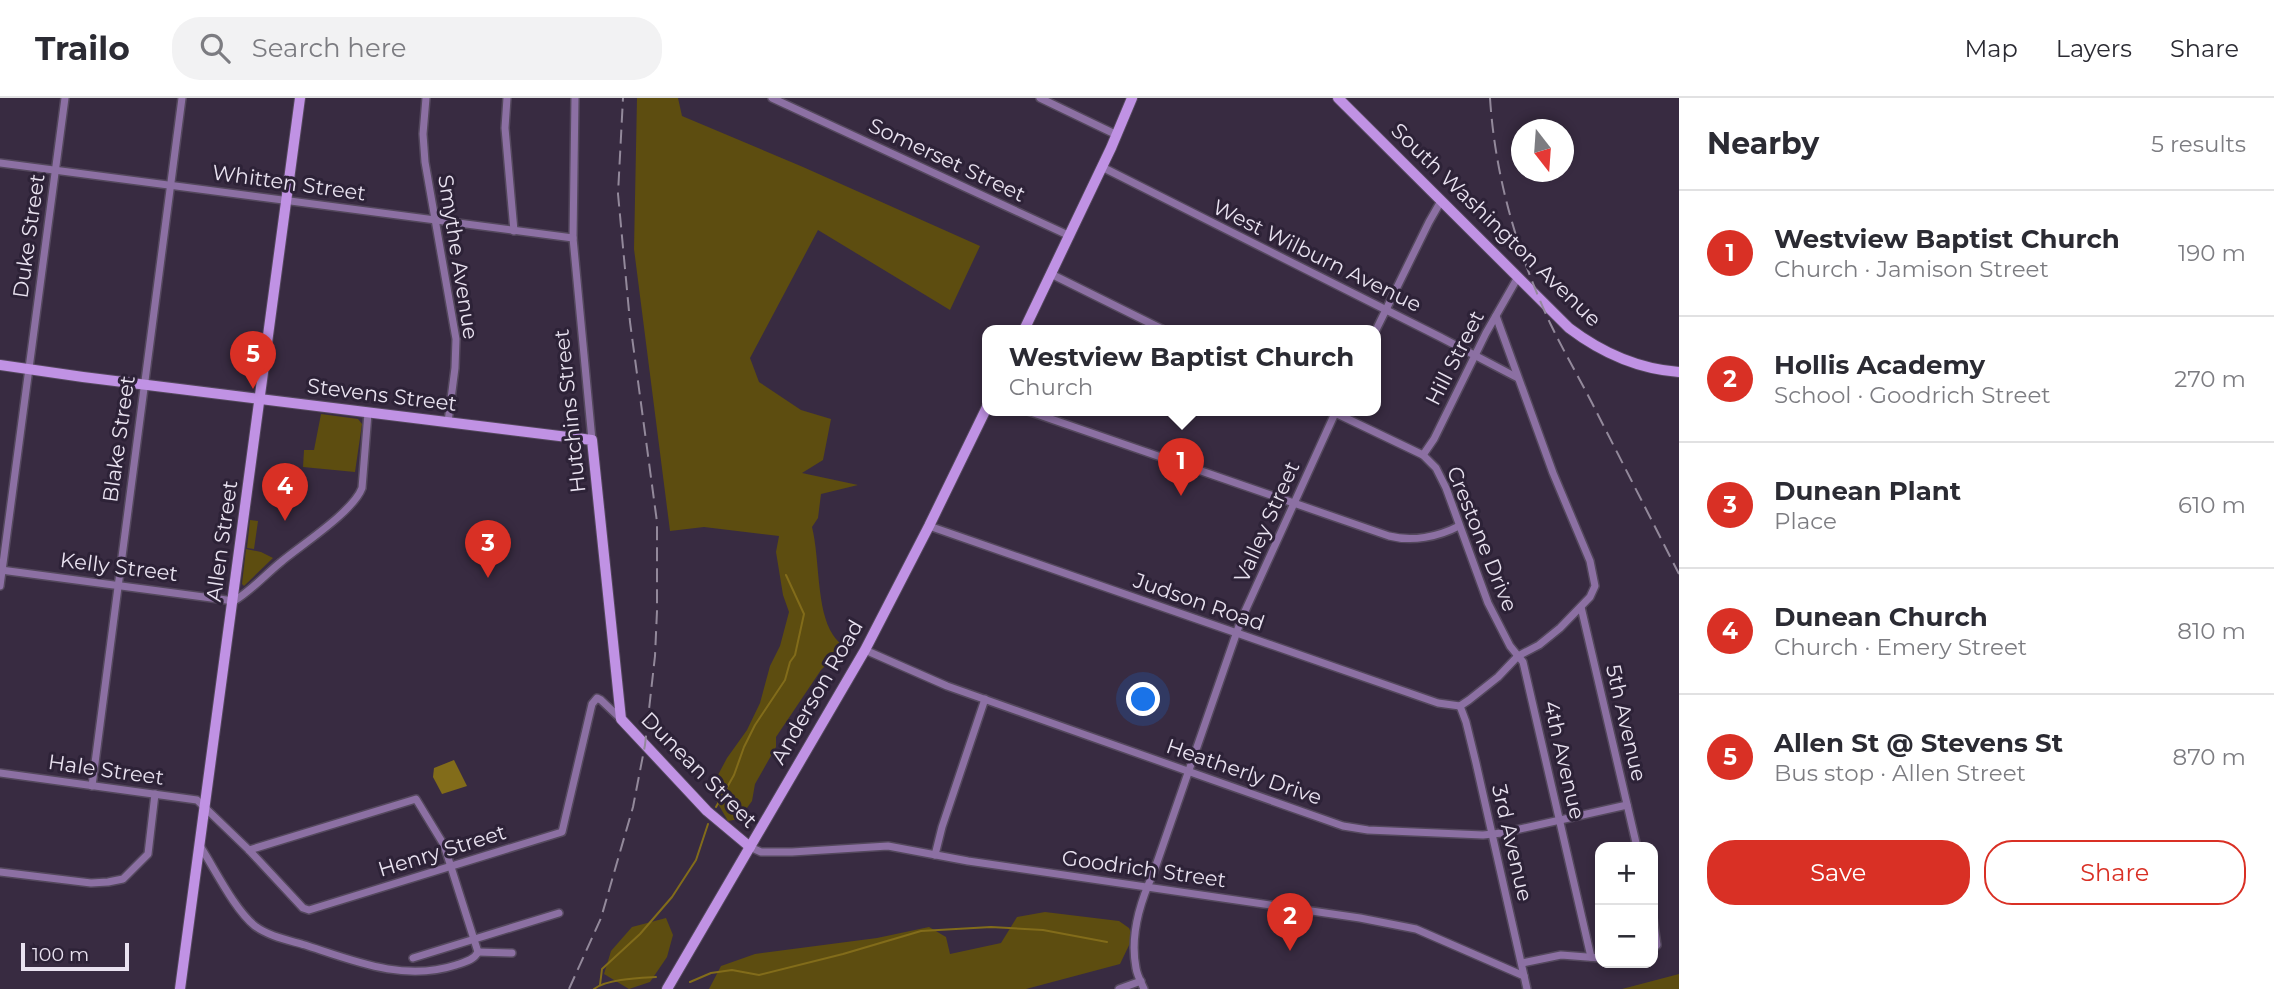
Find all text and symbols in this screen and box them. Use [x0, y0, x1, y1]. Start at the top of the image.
search box [172, 17, 662, 80]
text: Trailo [35, 28, 130, 68]
icon: search [196, 29, 234, 67]
text: Search here [252, 32, 406, 64]
text: Map [1964, 34, 2018, 63]
text: Layers [2056, 34, 2132, 63]
text: Share [2170, 34, 2239, 63]
street label: Somerset Street [865, 112, 1029, 207]
street label: South Washington Avenue [1386, 118, 1606, 332]
north arrow [1511, 119, 1574, 182]
text: Nearby [1707, 125, 1819, 162]
text: 5 results [2151, 130, 2246, 158]
street label: Whitten Street [211, 159, 367, 206]
street label: Duke Street [7, 172, 50, 300]
street label: Smythe Avenue [433, 173, 484, 341]
street label: West Wilburn Avenue [1209, 194, 1426, 317]
text: Westview Baptist Church [1774, 223, 2120, 255]
text: 1 [1725, 239, 1735, 267]
text: 190 m [2178, 239, 2246, 267]
text: Church · Jamison Street [1774, 255, 2049, 283]
street label: Hill Street [1420, 306, 1489, 409]
popup [982, 325, 1381, 416]
street label: Hutchins Street [548, 328, 591, 494]
pin: 5 [230, 331, 276, 389]
text: Westview Baptist Church [1009, 341, 1354, 373]
text: Hollis Academy [1774, 349, 1985, 381]
text: 2 [1723, 365, 1737, 393]
text: 270 m [2174, 365, 2246, 393]
street label: Stevens Street [306, 373, 458, 416]
text: Church [1009, 373, 1093, 401]
street label: Blake Street [97, 374, 140, 504]
text: School · Goodrich Street [1774, 381, 2051, 409]
pin: 1 [1158, 438, 1204, 496]
street label: Valley Street [1229, 457, 1304, 586]
street label: Crestone Drive [1442, 462, 1523, 615]
pin: 4 [262, 463, 308, 521]
text: Dunean Plant [1774, 475, 1961, 507]
street label: Allen Street [201, 479, 242, 603]
text: 3 [1723, 491, 1737, 519]
text: 610 m [2178, 491, 2246, 519]
text: Place [1774, 507, 1837, 535]
pin: 3 [465, 520, 511, 578]
street label: Kelly Street [59, 547, 179, 586]
street label: Judson Road [1129, 567, 1268, 636]
text: Dunean Church [1774, 601, 1988, 633]
street label: Anderson Road [765, 615, 868, 768]
text: 4 [1722, 617, 1738, 645]
text: 810 m [2177, 617, 2246, 645]
text: Church · Emery Street [1774, 633, 2027, 661]
street label: 5th Avenue [1601, 662, 1652, 784]
your location [1126, 682, 1160, 716]
street label: 4th Avenue [1539, 698, 1590, 822]
street label: Dunean Street [636, 706, 763, 833]
text: Allen St @ Stevens St [1774, 727, 2063, 759]
street label: Heatherly Drive [1163, 733, 1325, 810]
text: 5 [1723, 743, 1737, 771]
text: 870 m [2173, 743, 2246, 771]
street label: Hale Street [46, 749, 166, 790]
text: Bus stop · Allen Street [1774, 759, 2026, 787]
street label: 3rd Avenue [1487, 782, 1538, 904]
street label: Henry Street [375, 819, 509, 882]
button: Save [1707, 840, 1970, 905]
button: Share [1984, 840, 2246, 905]
map controls [1595, 842, 1658, 968]
button: + [1595, 842, 1658, 905]
street label: Goodrich Street [1060, 845, 1228, 892]
pin: 2 [1267, 893, 1313, 951]
button: − [1595, 905, 1658, 968]
scale bar [21, 940, 130, 972]
text: 100 m [32, 943, 89, 966]

